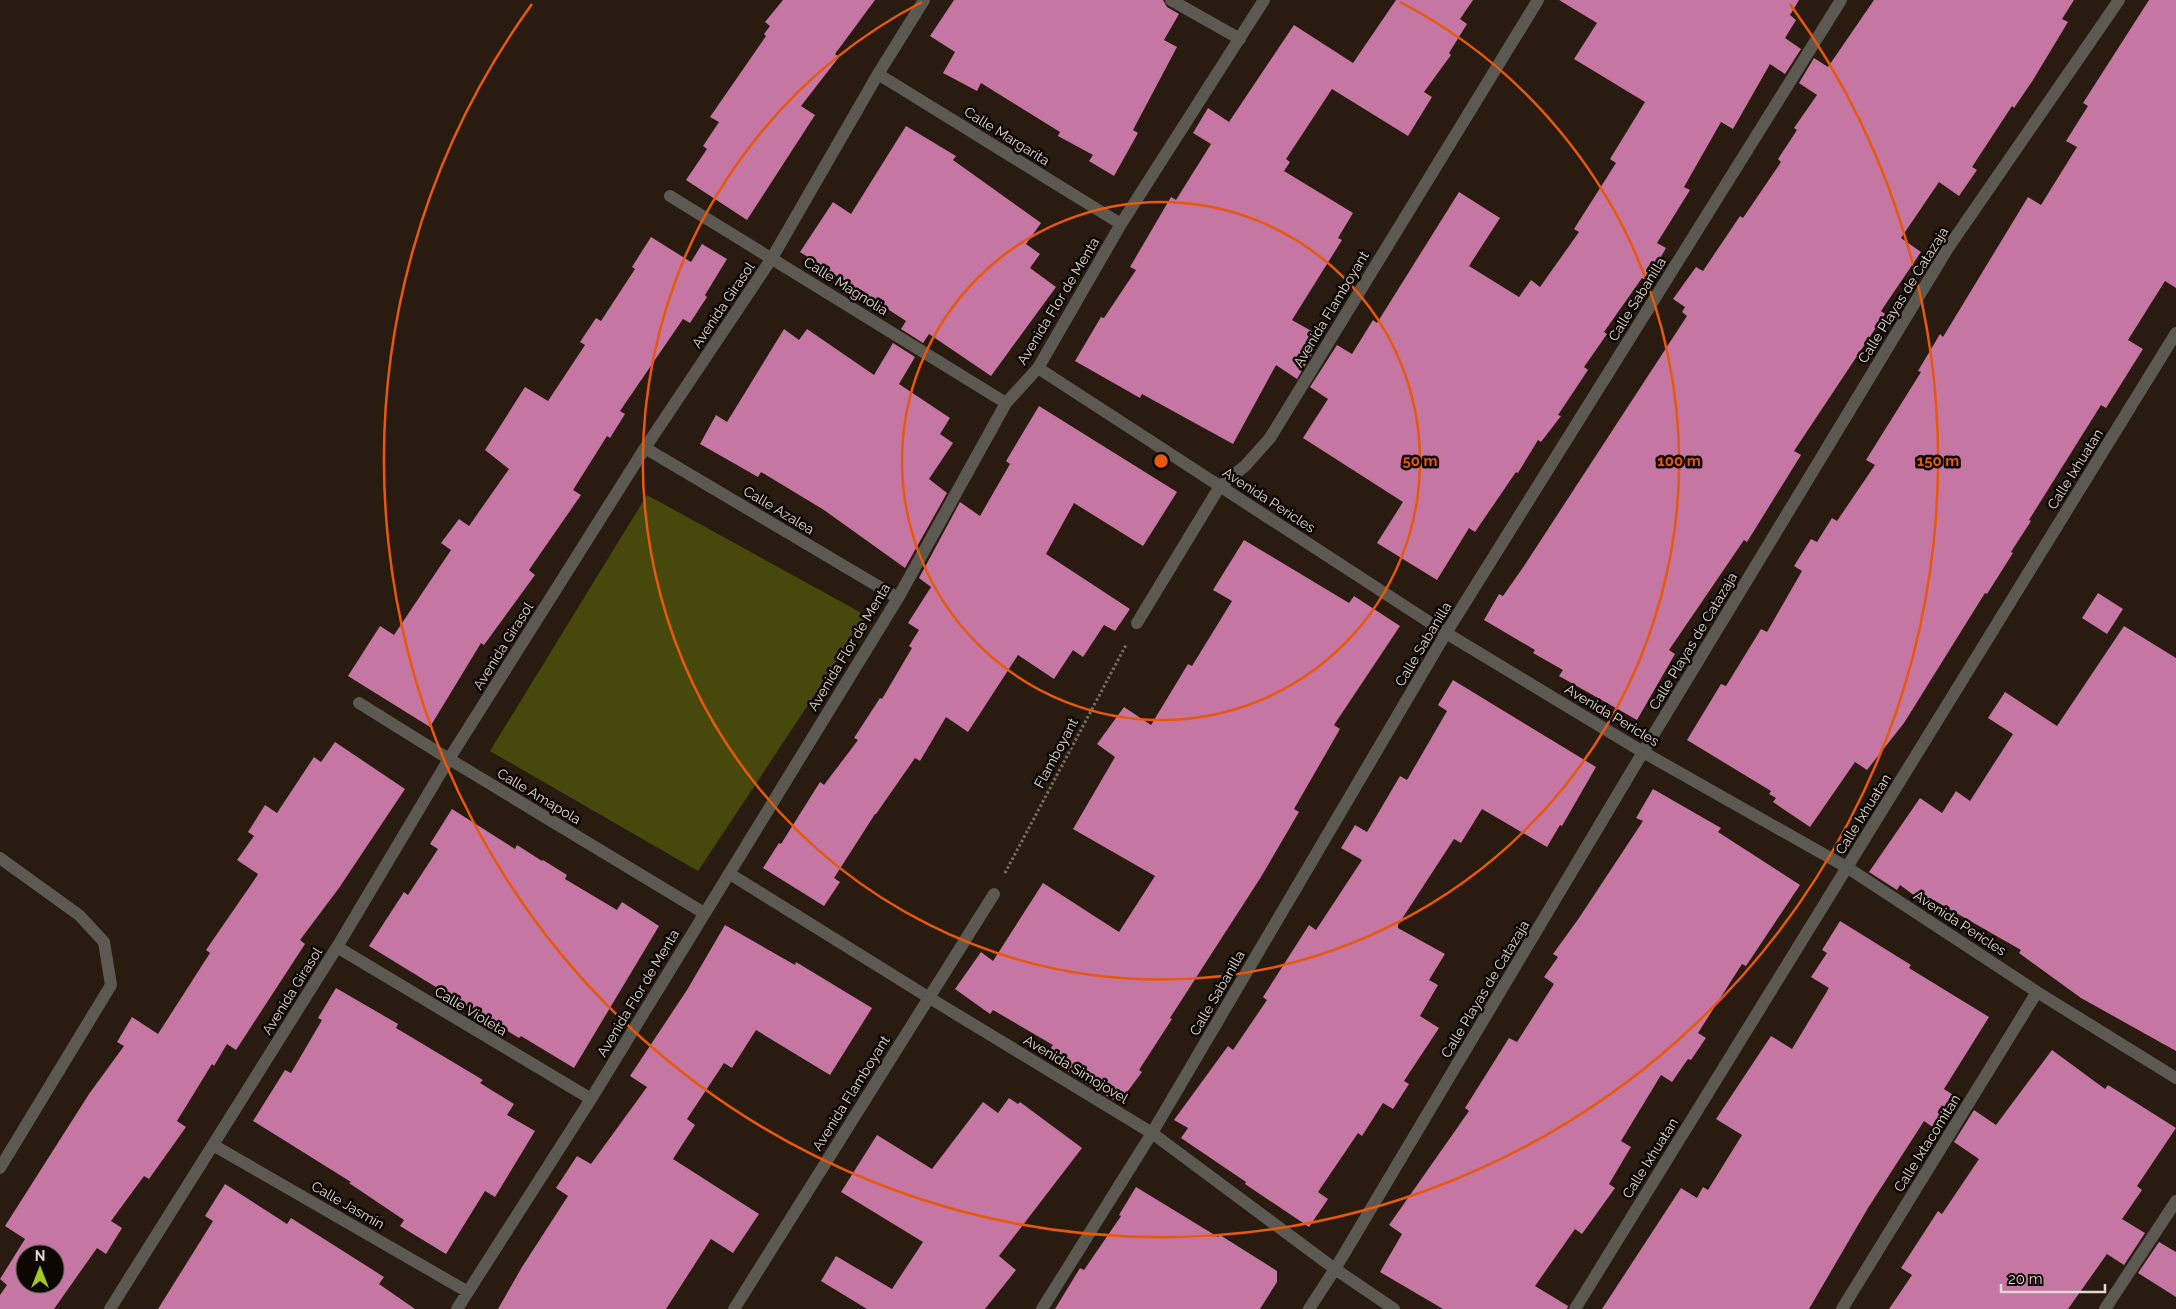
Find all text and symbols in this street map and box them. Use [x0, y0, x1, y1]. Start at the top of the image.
street label: Calle Margarita [961, 103, 1053, 169]
street label: Calle Playas de Catazaja [1855, 224, 1951, 366]
street label: Avenida Flor de Menta [1014, 235, 1102, 367]
street label: Avenida Flamboyant [1290, 248, 1372, 370]
street label: Calle Magnolia [801, 254, 891, 318]
street label: Calle Sabanilla [1605, 254, 1669, 344]
street label: Avenida Girasol [688, 259, 758, 351]
street label: Calle Ixhuatan [2044, 426, 2106, 512]
centre of rings [1152, 452, 1170, 470]
text: 50 m [1402, 452, 1438, 470]
text: 100 m [1657, 452, 1701, 470]
text: 150 m [1917, 452, 1959, 470]
street label: Avenida Pericles [1220, 464, 1318, 536]
street label: Calle Azalea [741, 483, 817, 537]
street label: Calle Playas de Catazaja [1646, 569, 1740, 713]
street label: Avenida Flor de Menta [805, 581, 893, 713]
street label: Avenida Girasol [470, 599, 536, 693]
street label: Calle Sabanilla [1392, 599, 1454, 689]
street label: Avenida Pericles [1562, 681, 1662, 749]
street label: Flamboyant [1031, 715, 1081, 791]
street label: Calle Amapola [494, 765, 584, 827]
street label: Calle Ixhuatan [1832, 771, 1894, 857]
street label: Avenida Pericles [1911, 887, 2009, 959]
street label: Calle Playas de Catazaja [1438, 917, 1532, 1061]
street label: Avenida Flor de Menta [594, 927, 682, 1059]
street label: Avenida Girasol [259, 944, 325, 1038]
street label: Calle Sabanilla [1186, 948, 1248, 1038]
street label: Calle Violeta [432, 983, 510, 1039]
street label: Avenida Flamboyant [809, 1032, 893, 1153]
street label: Avenida Simojovel [1021, 1032, 1131, 1107]
street label: Calle Ixtacomitan [1891, 1091, 1963, 1195]
street label: Calle Ixhuatan [1619, 1115, 1681, 1201]
street label: Calle Jasmin [309, 1178, 387, 1232]
north arrow [15, 1244, 65, 1294]
text: N [35, 1248, 45, 1264]
scale bar [2001, 1262, 2105, 1294]
text: 20 m [2008, 1270, 2043, 1288]

